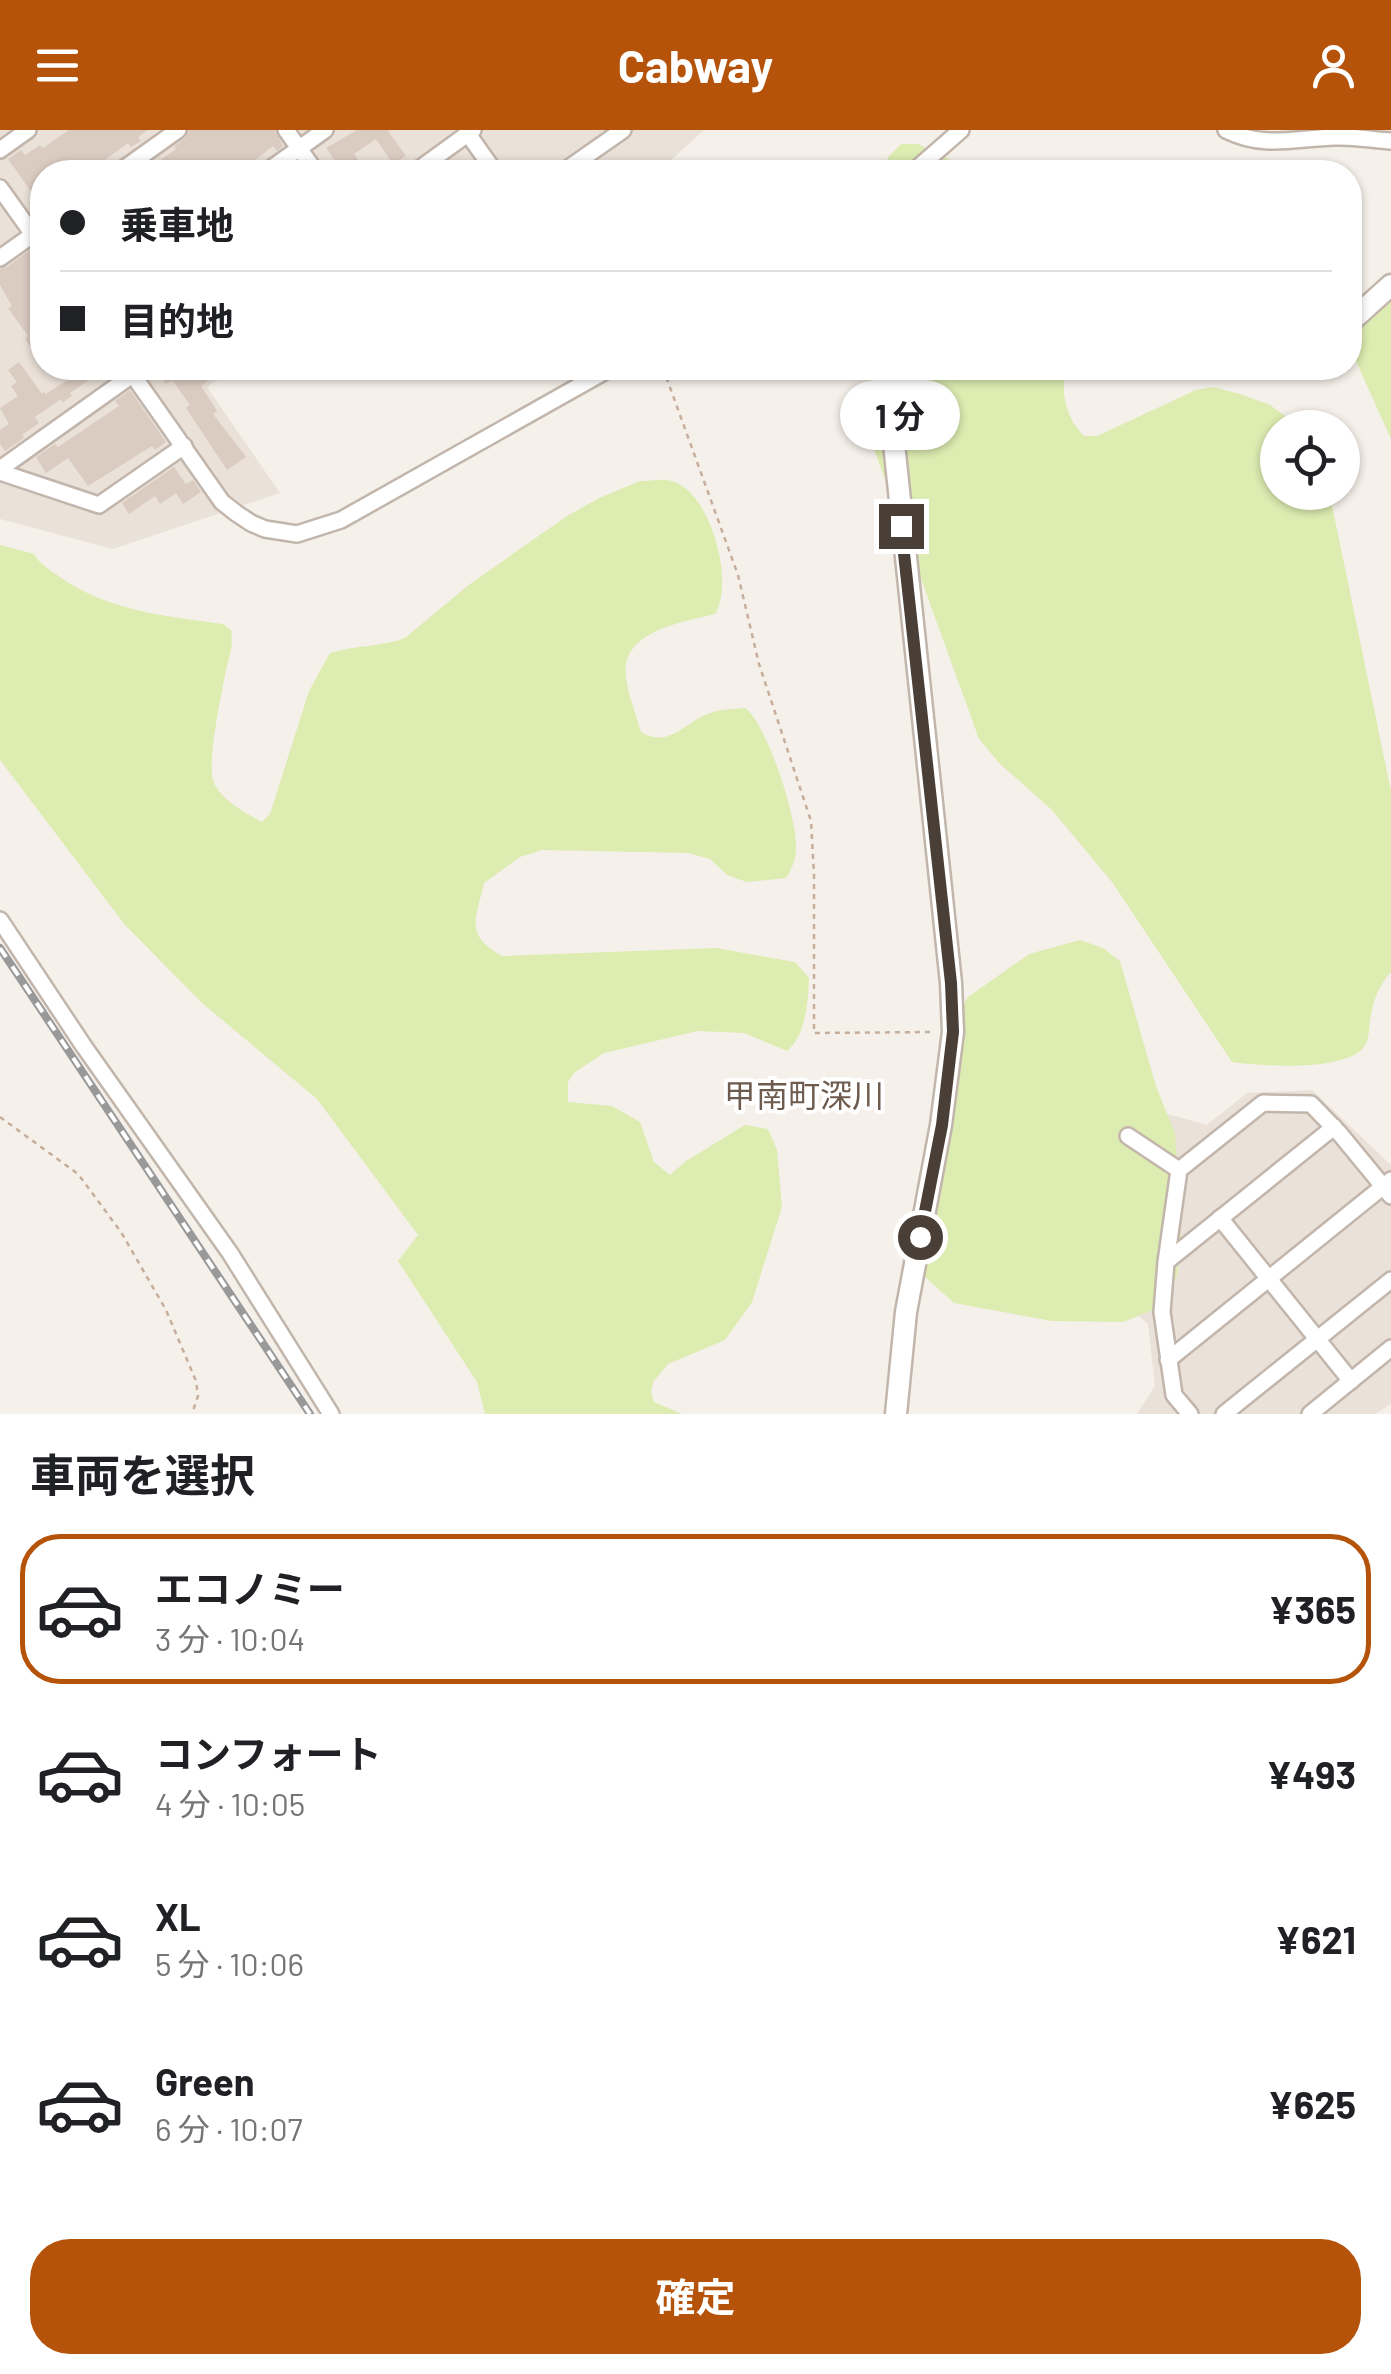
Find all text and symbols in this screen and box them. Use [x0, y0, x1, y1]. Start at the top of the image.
icon: menu [30, 38, 85, 93]
text: Cabway [618, 38, 773, 92]
icon: person [1306, 38, 1361, 93]
text: 乗車地 [120, 201, 234, 247]
text: 目的地 [120, 297, 234, 343]
callout: 1 分 [841, 381, 961, 451]
text: 1 分 [875, 396, 925, 434]
map controls [1260, 410, 1360, 510]
button: locate [1260, 410, 1360, 510]
route end [879, 504, 924, 549]
district label: 甲南町深川 [724, 1075, 884, 1113]
route start [898, 1215, 943, 1260]
text: 車両を選択 [30, 1447, 255, 1501]
icon: car [35, 1564, 125, 1654]
text: エコノミー [155, 1565, 345, 1611]
text: ¥365 [1269, 1586, 1356, 1632]
text: 3 分 · 10:04 [155, 1619, 305, 1657]
icon: car [35, 1729, 125, 1819]
text: コンフォート [155, 1730, 382, 1776]
text: ¥493 [1266, 1751, 1356, 1797]
text: 4 分 · 10:05 [155, 1784, 305, 1822]
text: XL [155, 1893, 201, 1939]
icon: car [35, 1894, 125, 1984]
text: ¥621 [1275, 1916, 1356, 1962]
text: 5 分 · 10:06 [155, 1944, 304, 1982]
text: Green [155, 2058, 255, 2104]
icon: car [35, 2059, 125, 2149]
text: ¥625 [1268, 2081, 1356, 2127]
text: 6 分 · 10:07 [155, 2109, 303, 2147]
button: 確定 [30, 2239, 1361, 2354]

